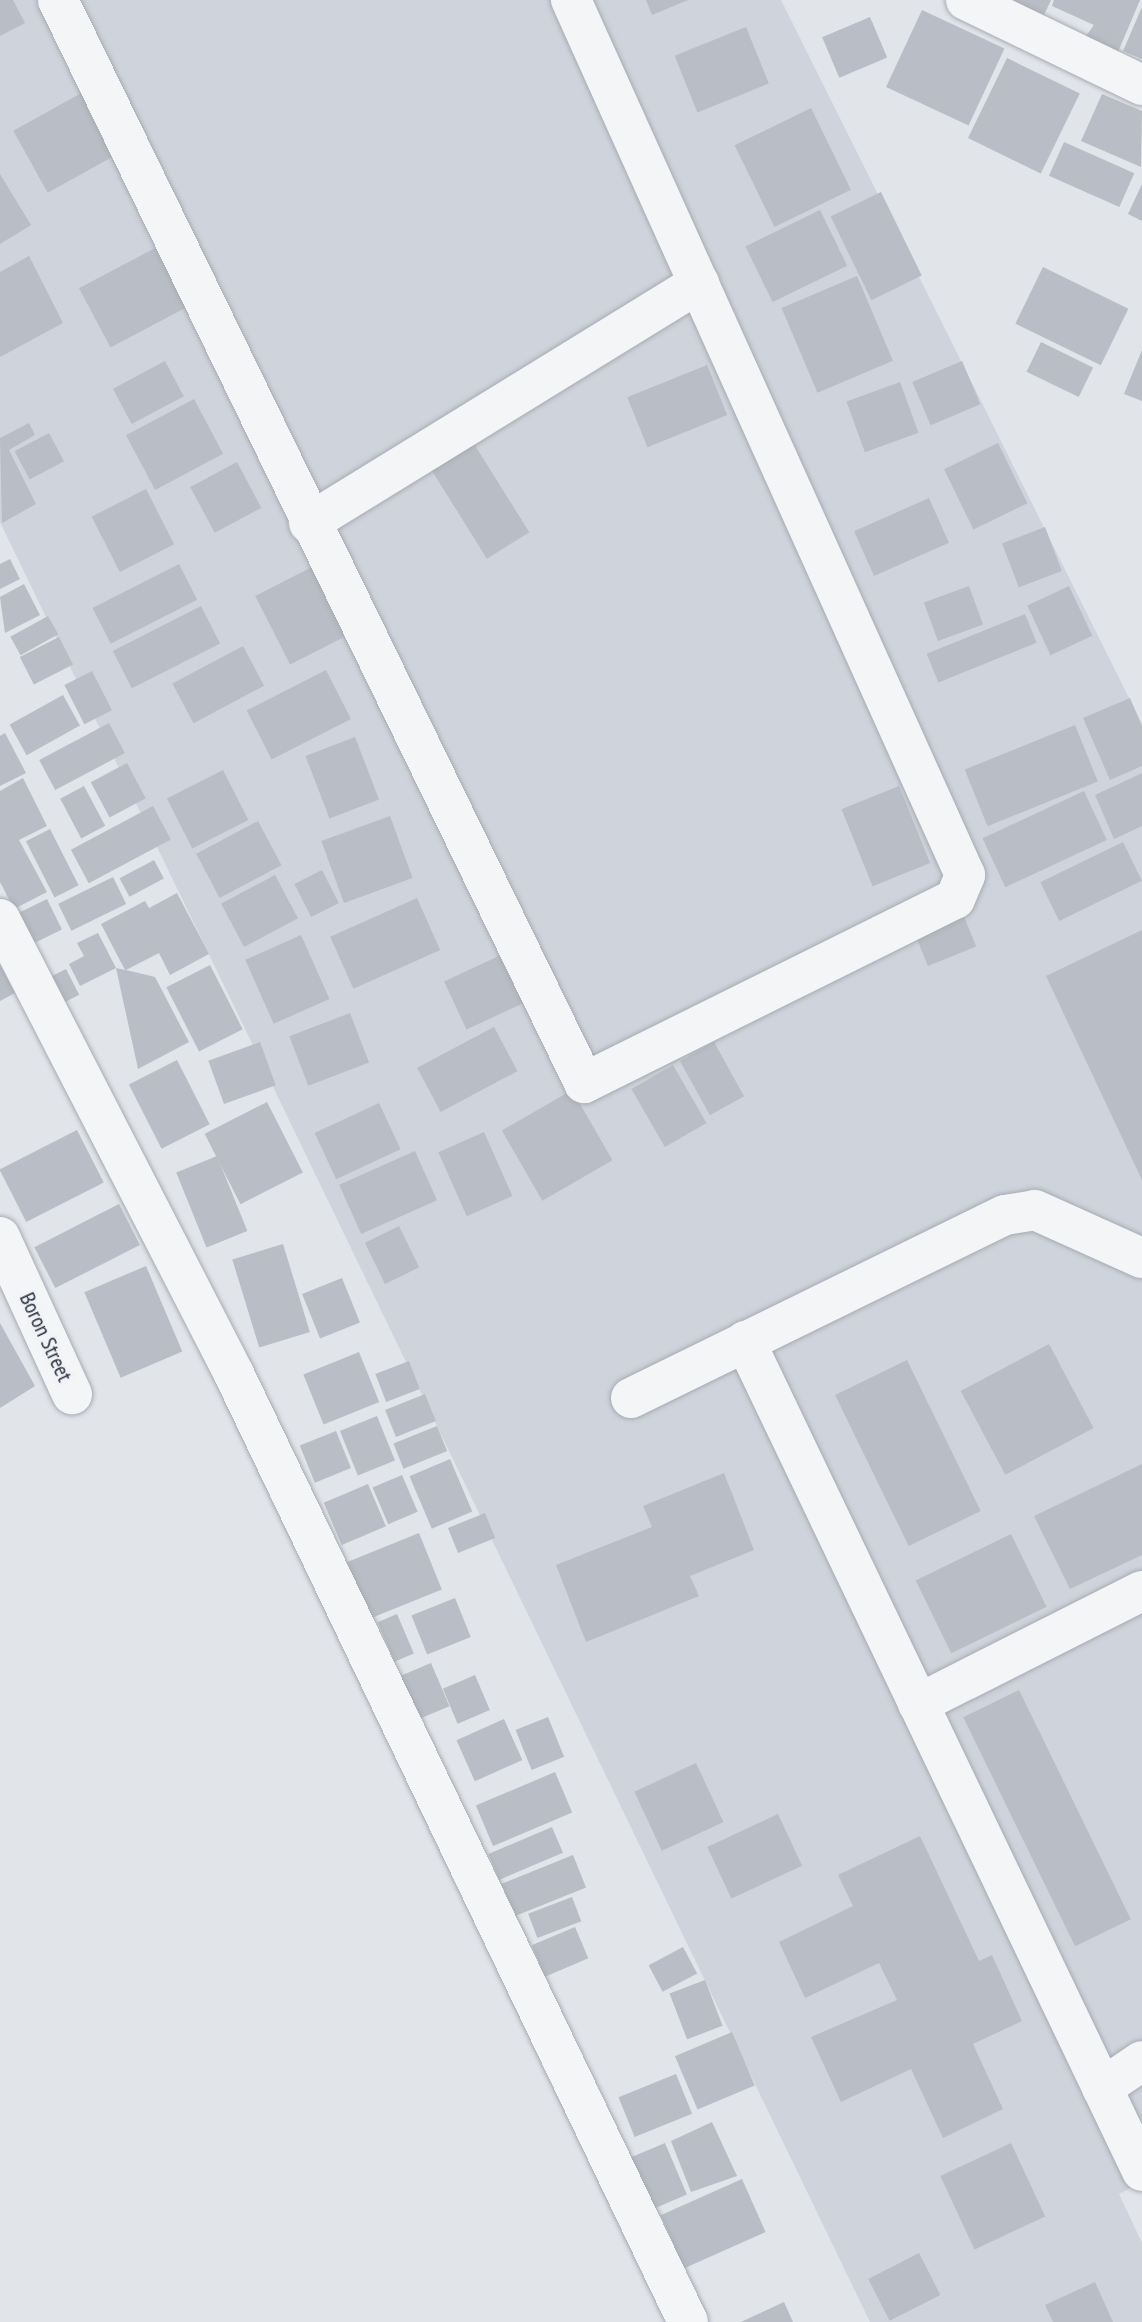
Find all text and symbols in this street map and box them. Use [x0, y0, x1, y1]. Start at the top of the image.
street label: Boron Street [14, 1288, 78, 1386]

